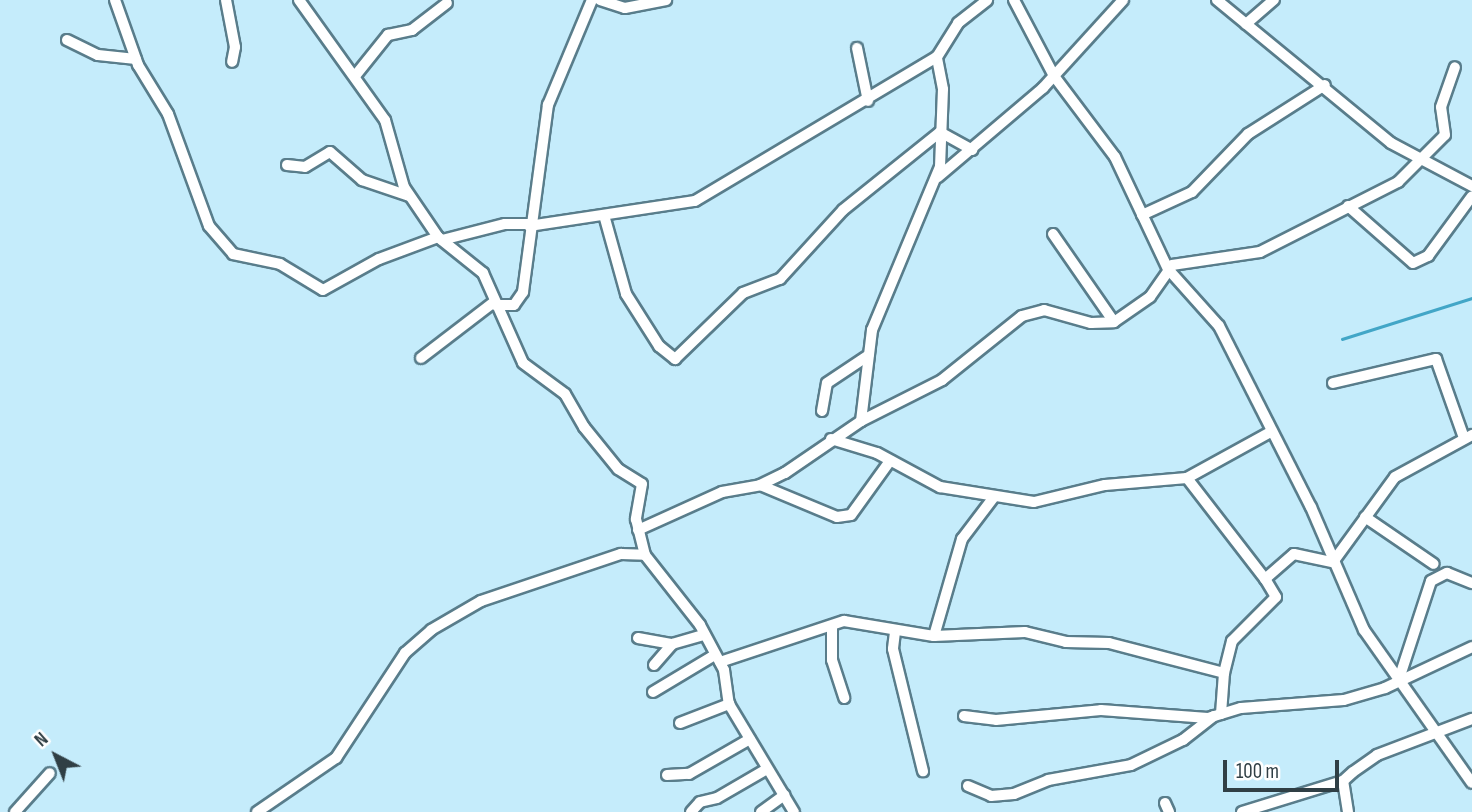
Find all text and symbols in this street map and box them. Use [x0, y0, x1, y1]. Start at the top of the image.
north arrow [21, 721, 91, 791]
text: N [30, 728, 53, 752]
scale bar [1227, 746, 1342, 790]
text: 100 m [1236, 759, 1279, 784]

